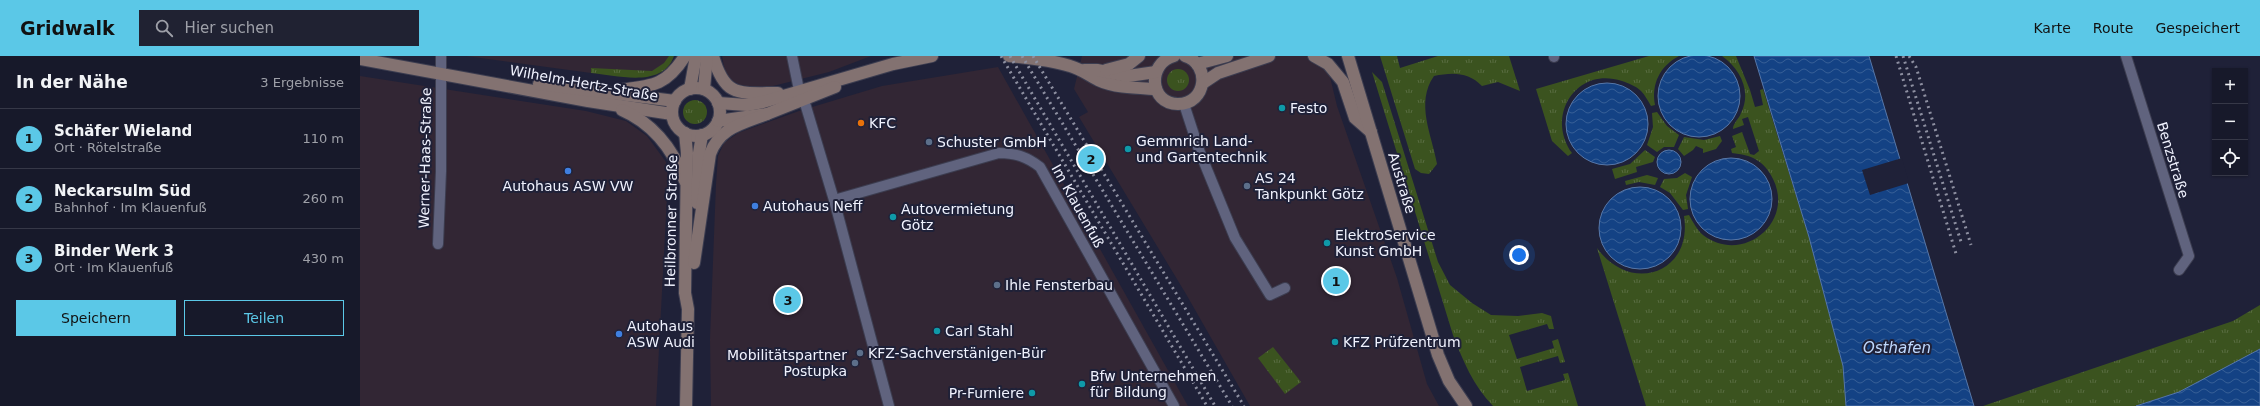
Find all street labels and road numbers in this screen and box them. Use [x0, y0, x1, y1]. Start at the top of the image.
street label: Wilhelm-Hertz-Straße [509, 62, 659, 104]
street label: Werner-Haas-Straße [416, 88, 434, 228]
street label: Benzstraße [2154, 120, 2192, 200]
street label: Austraße [1385, 151, 1419, 215]
street label: Heilbronner Straße [662, 155, 680, 287]
street label: Im Klauenfuß [1048, 162, 1108, 251]

